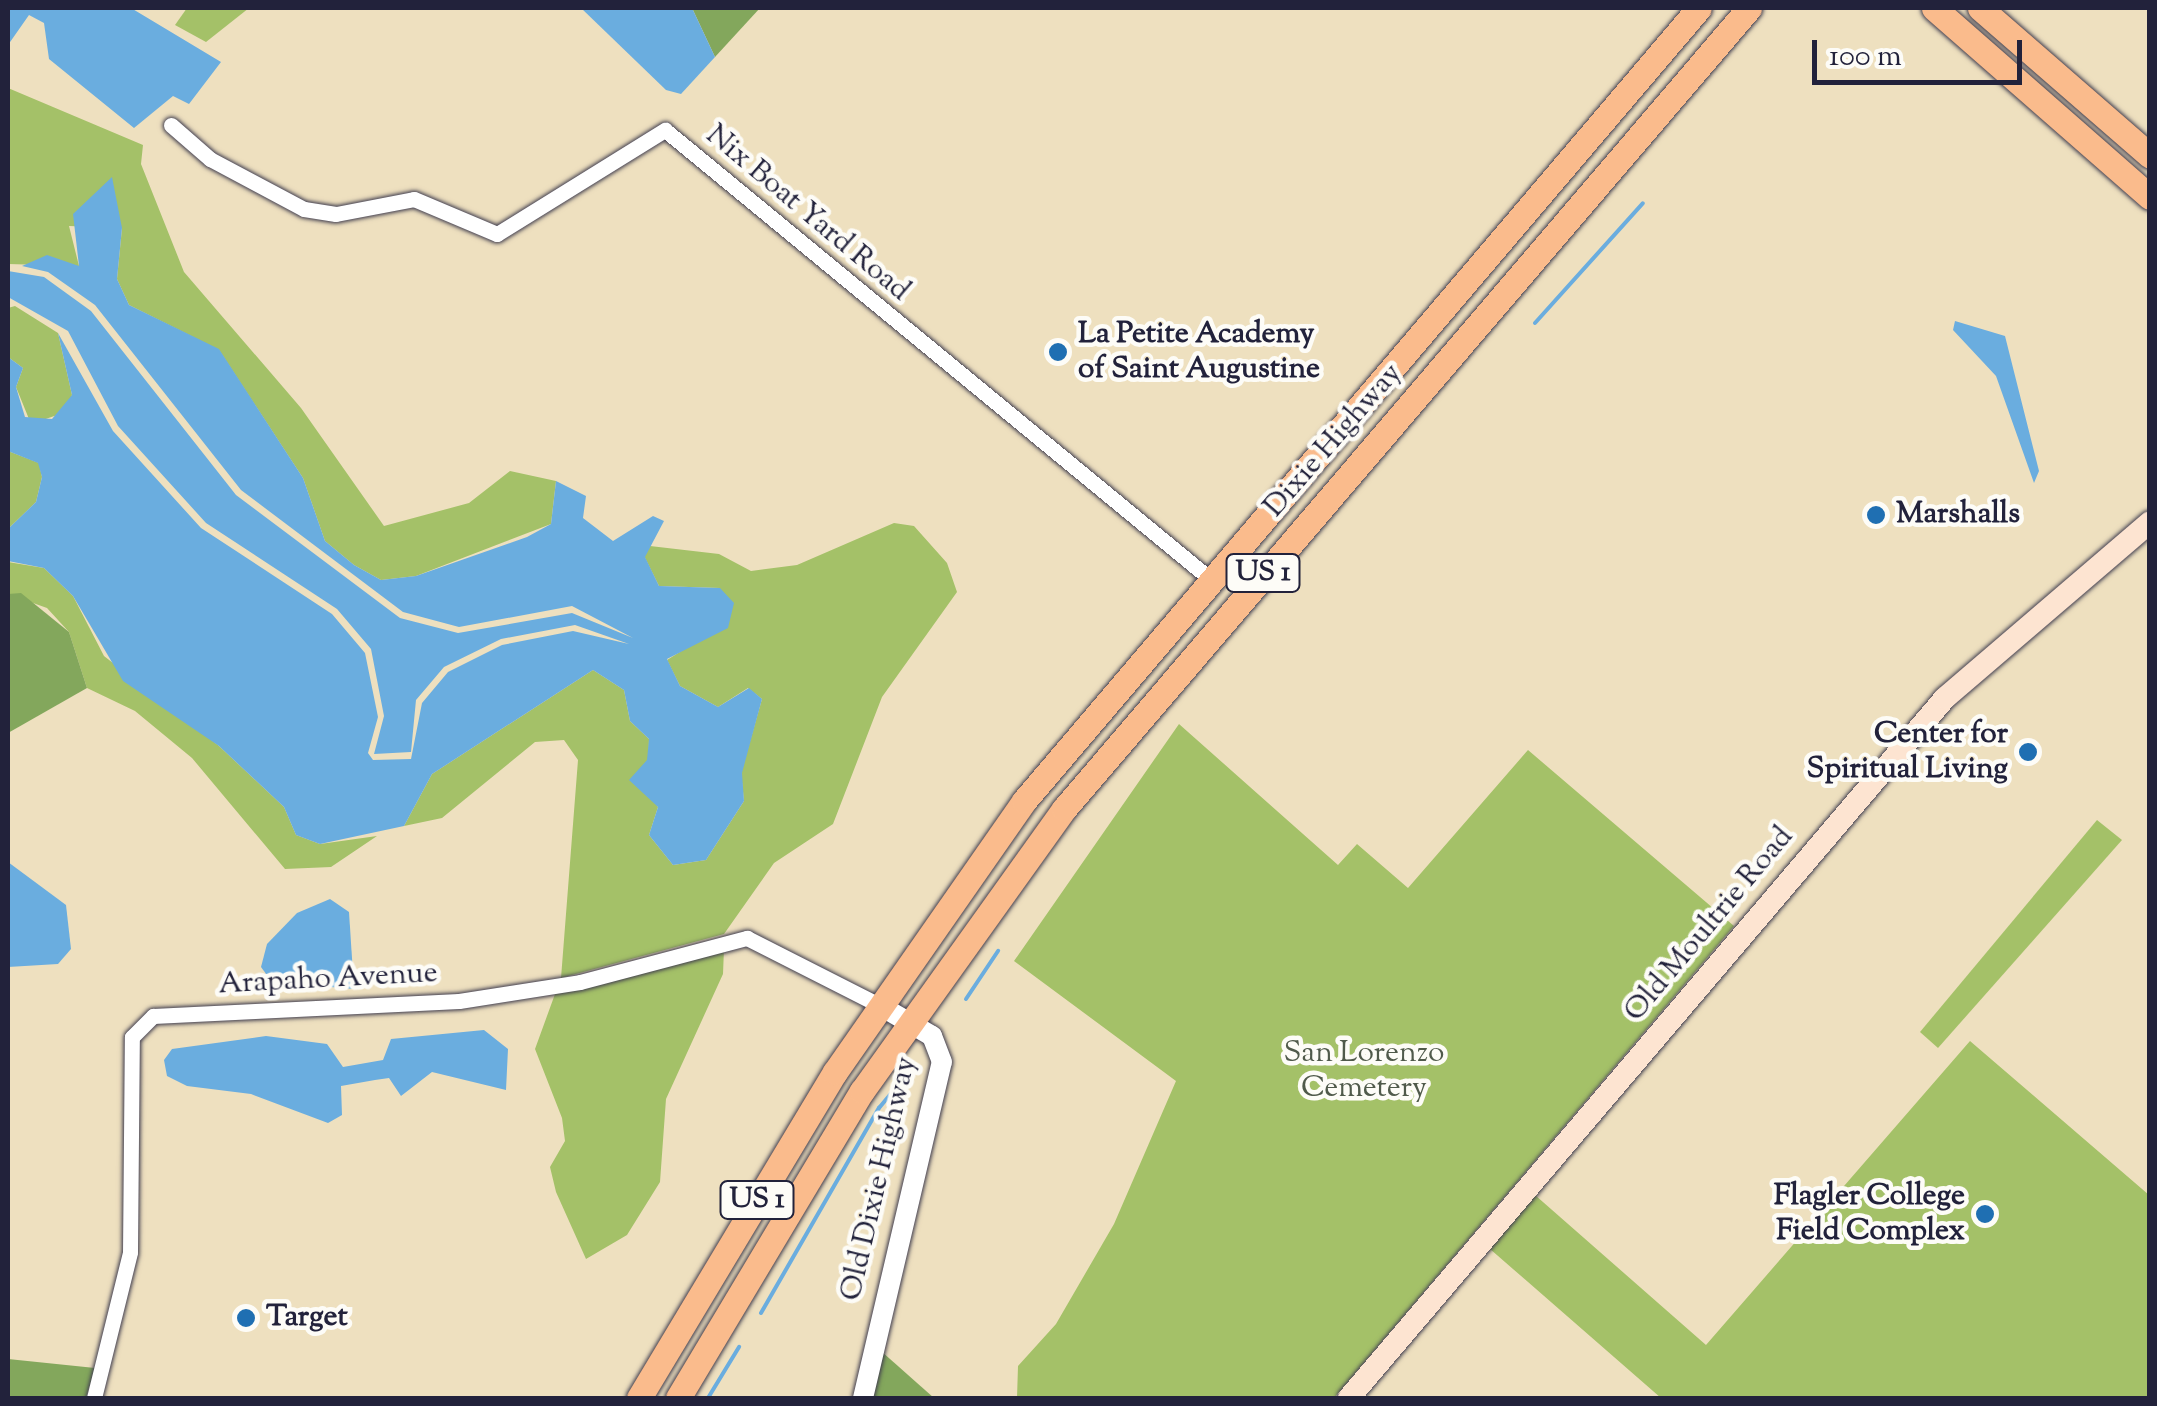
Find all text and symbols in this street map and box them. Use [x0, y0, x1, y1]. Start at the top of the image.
scale bar [1817, 20, 2027, 82]
text: 100 m [1829, 36, 1902, 79]
street label: Nix Boat Yard Road [698, 118, 916, 310]
place label: La Petite Academy of Saint Augustine [1078, 317, 1320, 388]
marker: La Petite Academy of Saint Augustine [1047, 341, 1069, 363]
street label: Dixie Highway [1257, 357, 1411, 525]
place label: Marshalls [1896, 497, 2020, 533]
marker: Marshalls [1865, 504, 1887, 526]
road number: US 1 [1226, 550, 1300, 596]
place label: Center for Spiritual Living [1807, 717, 2008, 788]
marker: Center for Spiritual Living [2017, 741, 2039, 763]
street label: Old Moultrie Road [1618, 820, 1802, 1030]
street label: Arapaho Avenue [218, 956, 438, 1004]
park label: San Lorenzo Cemetery [1283, 1036, 1445, 1106]
street label: Old Dixie Highway [834, 1053, 926, 1305]
road number: US 1 [720, 1177, 794, 1223]
place label: Flagler College Field Complex [1774, 1179, 1965, 1250]
marker: Flagler College Field Complex [1974, 1203, 1996, 1225]
place label: Target [266, 1300, 348, 1336]
marker: Target [235, 1307, 257, 1329]

